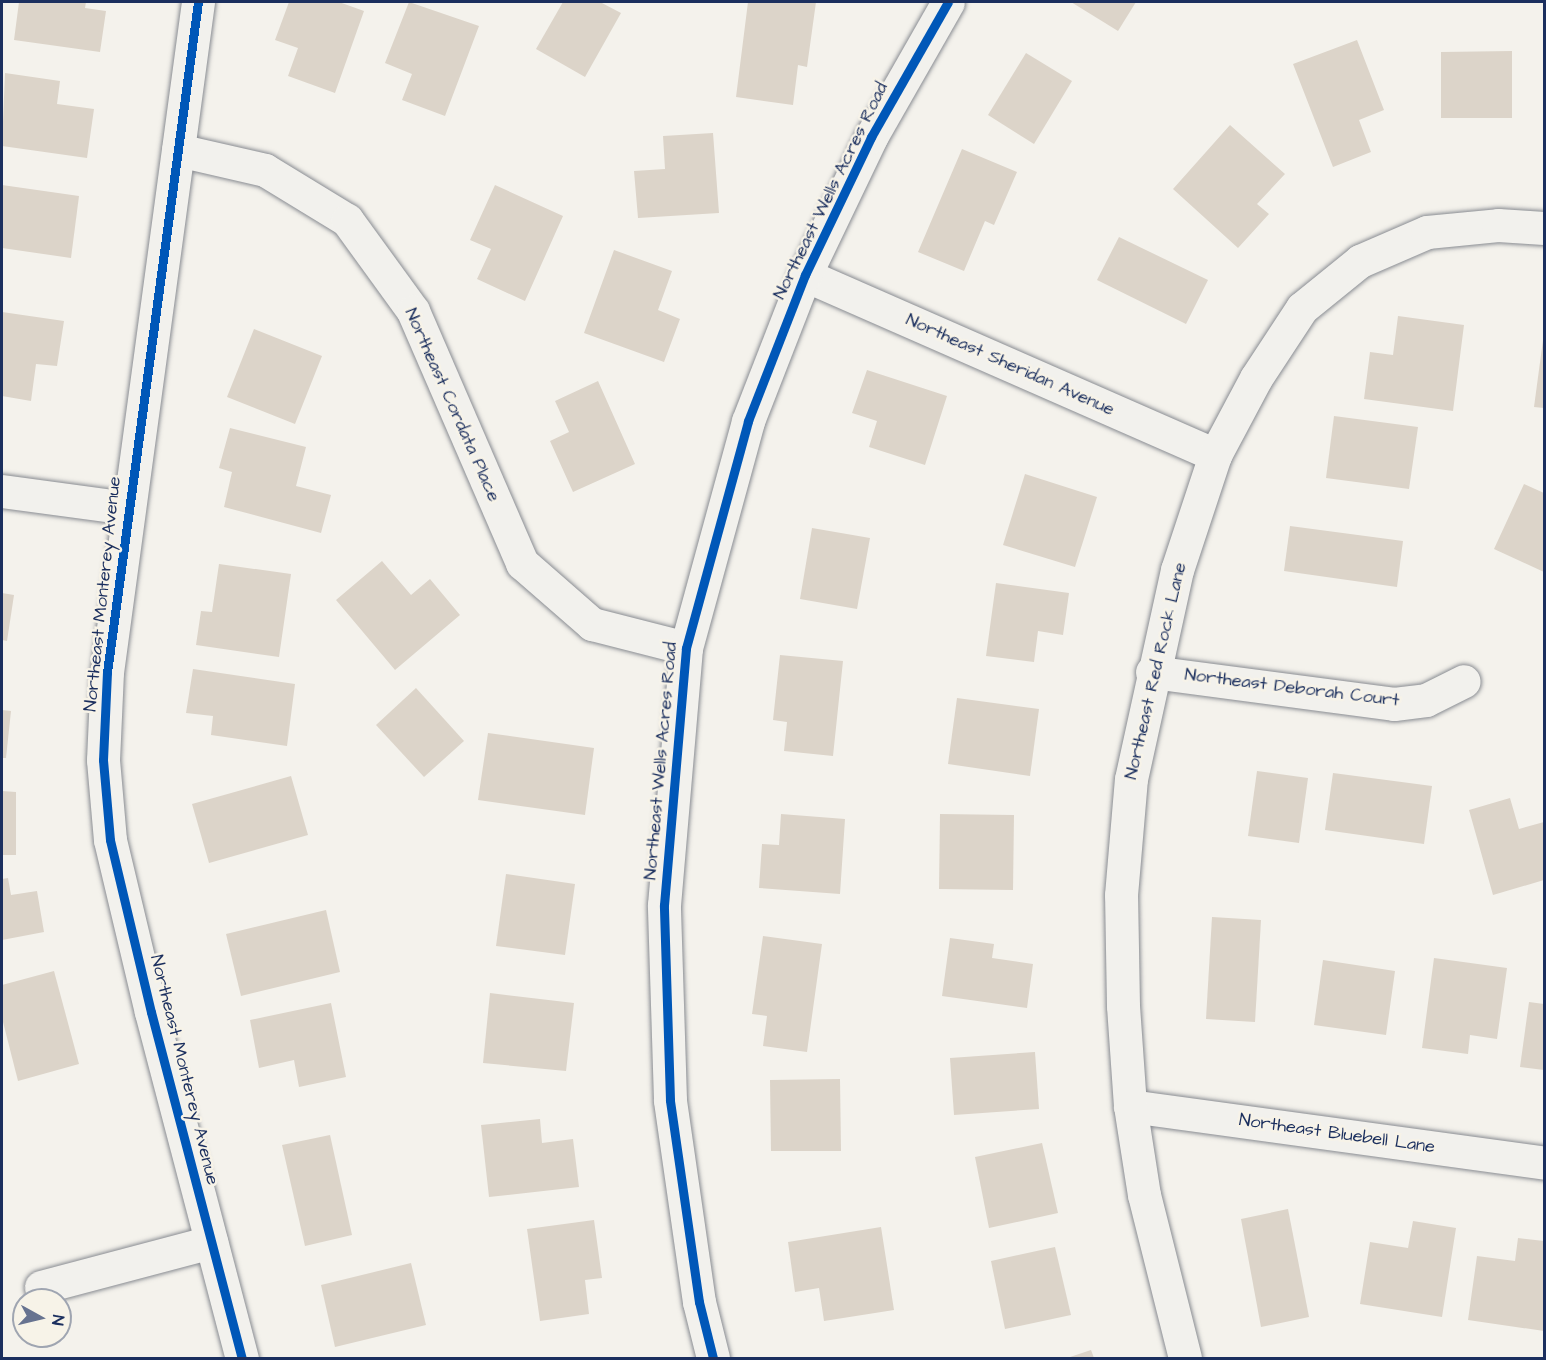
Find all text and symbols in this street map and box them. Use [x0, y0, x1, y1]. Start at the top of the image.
street label: Northeast Wells Acres Road [769, 79, 893, 303]
street label: Northeast Cordata Place [400, 305, 504, 505]
street label: Northeast Sheridan Avenue [902, 309, 1118, 421]
street label: Northeast Monterey Avenue [80, 475, 126, 713]
street label: Northeast Red Rock Lane [1121, 560, 1191, 782]
street label: Northeast Wells Acres Road [640, 641, 682, 881]
street label: Northeast Deborah Court [1183, 664, 1401, 712]
street label: Northeast Monterey Avenue [145, 953, 223, 1187]
street label: Northeast Bluebell Lane [1238, 1110, 1436, 1158]
north arrow [12, 1288, 72, 1348]
text: N [46, 1314, 69, 1327]

